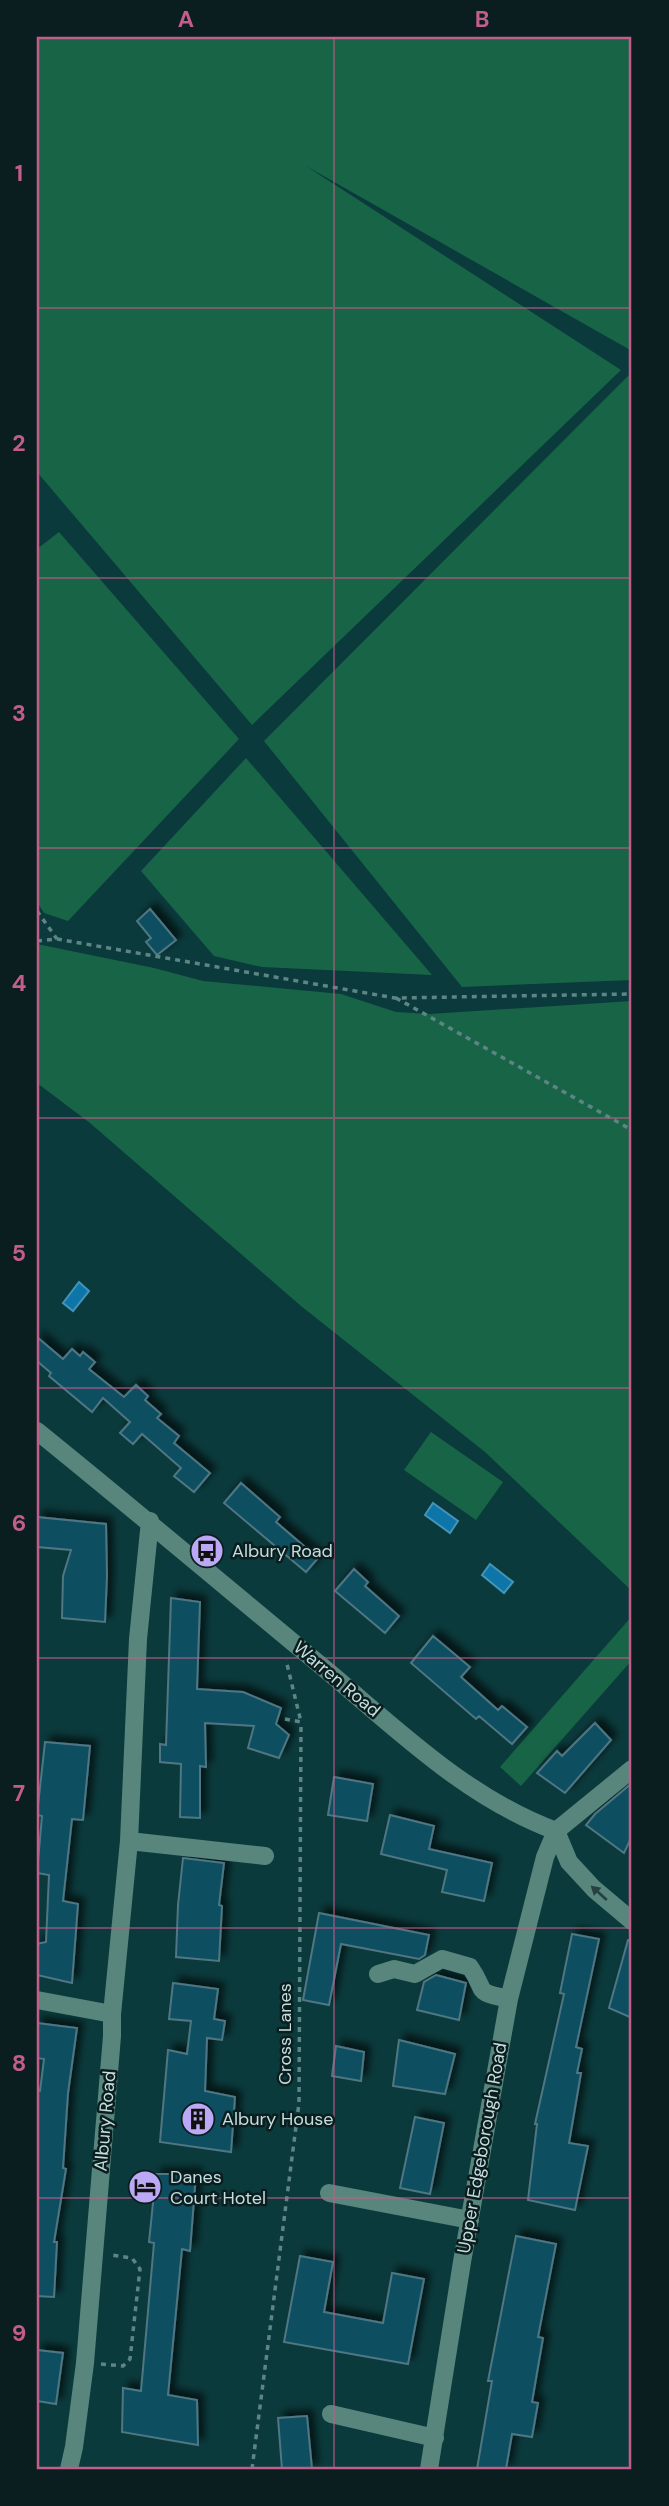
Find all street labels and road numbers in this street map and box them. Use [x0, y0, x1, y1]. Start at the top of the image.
street label: Warren Road [288, 1636, 386, 1722]
street label: Cross Lanes [273, 1983, 297, 2085]
street label: Upper Edgeborough Road [452, 2041, 512, 2255]
street label: Albury Road [89, 2070, 121, 2172]

